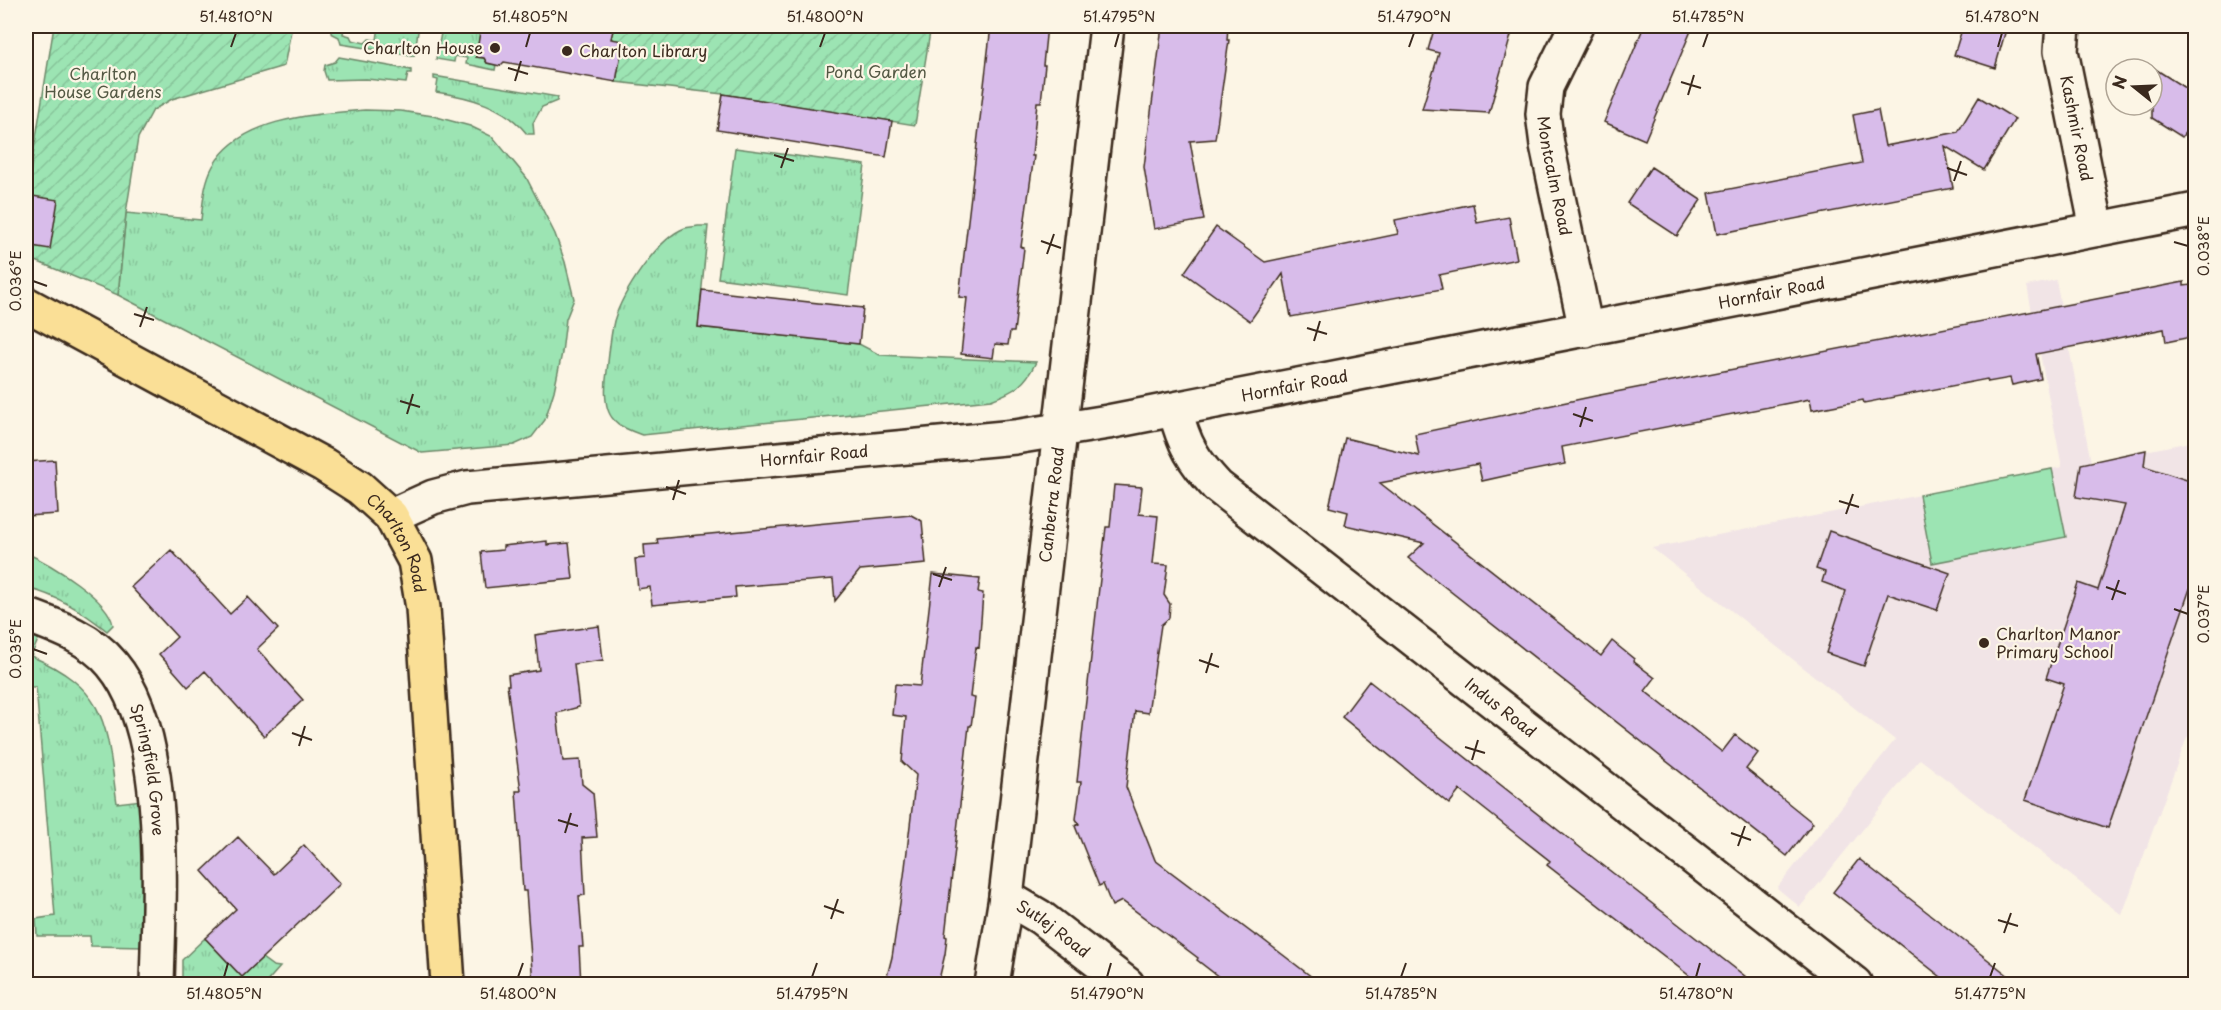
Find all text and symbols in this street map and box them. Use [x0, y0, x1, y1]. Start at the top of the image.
text: 51.4810°N [199, 4, 273, 27]
text: 51.4805°N [492, 4, 568, 27]
text: 51.4800°N [786, 4, 864, 27]
text: 51.4795°N [1082, 4, 1156, 27]
text: 51.4790°N [1377, 4, 1451, 27]
text: 51.4785°N [1671, 4, 1745, 27]
text: 51.4780°N [1964, 4, 2040, 27]
place label: Charlton House [363, 35, 483, 59]
place label: Charlton Library [579, 38, 707, 62]
marker: Charlton House [488, 41, 502, 55]
marker: Charlton Library [560, 44, 574, 58]
north arrow [2104, 57, 2164, 117]
park label: Pond Garden [825, 59, 927, 83]
park label: Charlton House Gardens [44, 61, 162, 103]
text: N [2105, 72, 2132, 92]
street label: Kashmir Road [2055, 73, 2100, 183]
street label: Montcalm Road [1532, 114, 1579, 238]
text: 0.038°E [2191, 216, 2214, 276]
text: 0.036°E [3, 250, 26, 312]
street label: Hornfair Road [1716, 270, 1827, 314]
street label: Hornfair Road [1239, 363, 1350, 407]
street label: Hornfair Road [759, 438, 869, 472]
street label: Canberra Road [1032, 445, 1069, 564]
street label: Charlton Road [362, 487, 433, 594]
text: 0.037°E [2191, 584, 2214, 644]
text: 0.035°E [3, 619, 26, 679]
place label: Charlton Manor Primary School [1996, 621, 2121, 663]
marker: Charlton Manor Primary School [1977, 636, 1991, 650]
street label: Indus Road [1460, 671, 1542, 742]
street label: Springfield Grove [125, 700, 171, 836]
street label: Sutlej Road [1013, 893, 1096, 963]
text: 51.4805°N [186, 981, 262, 1004]
text: 51.4800°N [479, 981, 557, 1004]
text: 51.4795°N [775, 981, 849, 1004]
text: 51.4790°N [1070, 981, 1144, 1004]
text: 51.4785°N [1364, 981, 1438, 1004]
text: 51.4780°N [1658, 981, 1734, 1004]
text: 51.4775°N [1954, 981, 2026, 1004]

